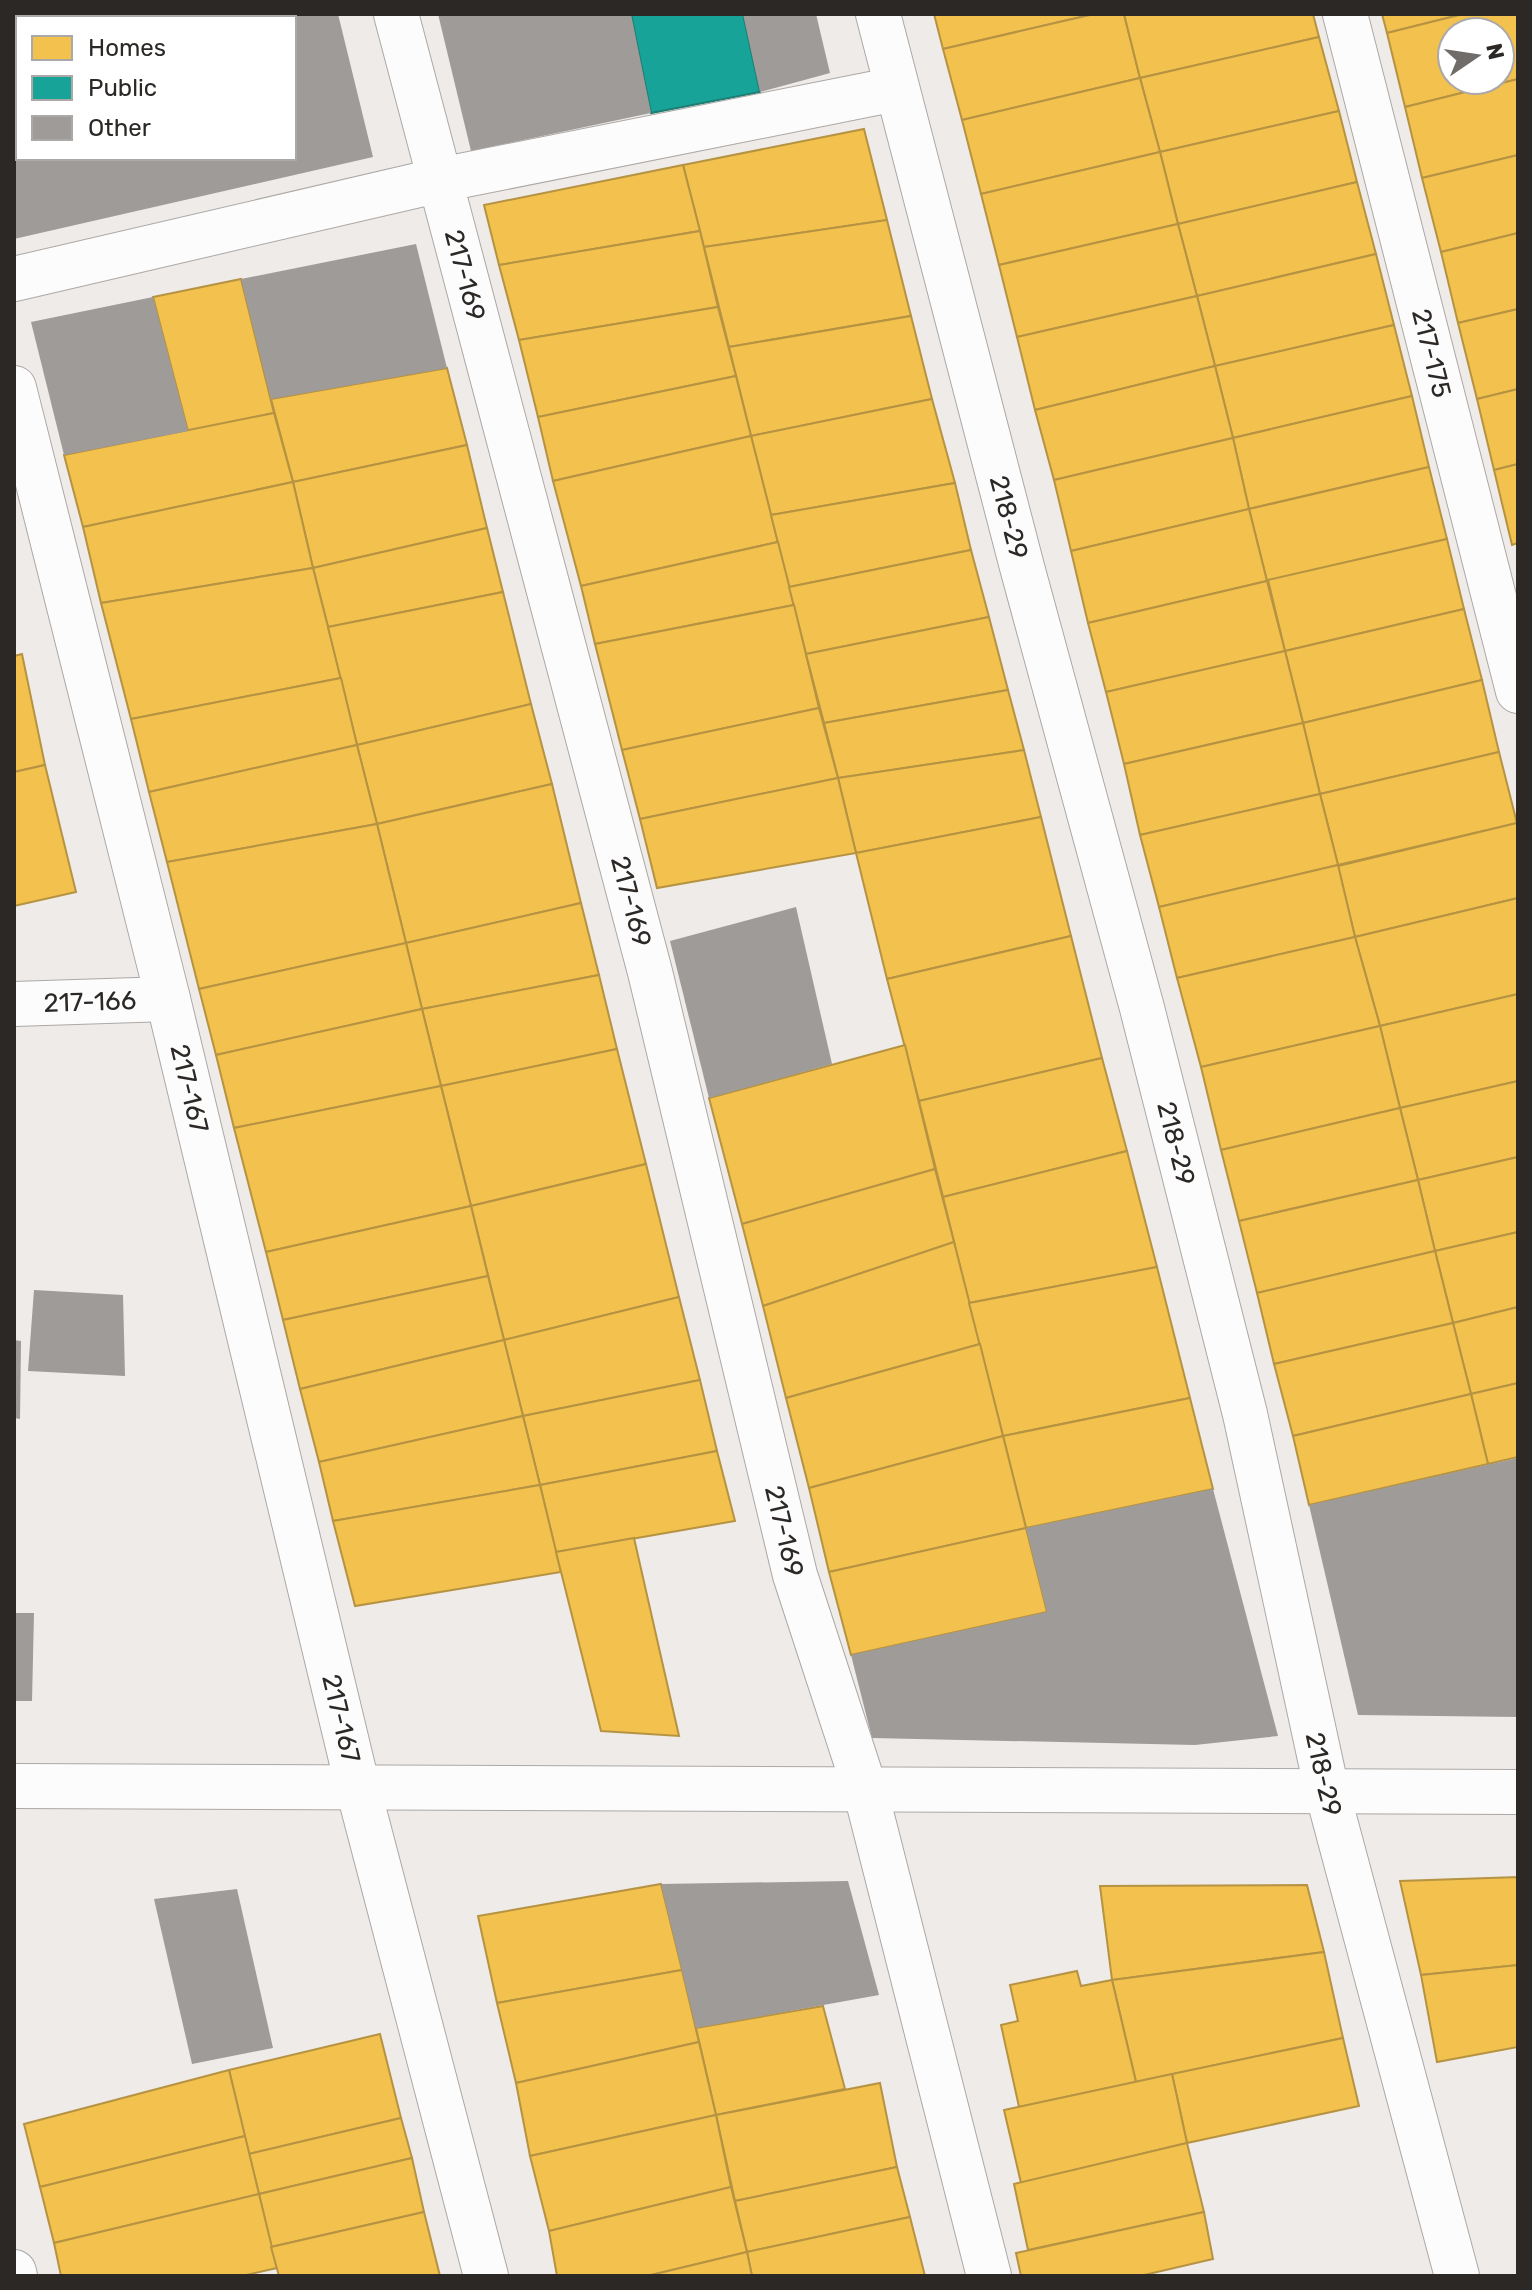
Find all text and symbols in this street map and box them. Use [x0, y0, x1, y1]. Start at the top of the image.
legend [16, 16, 296, 160]
north arrow [1436, 16, 1516, 96]
text: Homes [88, 34, 166, 62]
text: N [1480, 41, 1510, 62]
text: Public [88, 74, 157, 102]
text: Other [88, 114, 151, 142]
street label: 217-169 [438, 226, 492, 324]
street label: 217-175 [1405, 306, 1457, 401]
street label: 218-29 [983, 472, 1034, 562]
street label: 217-169 [604, 853, 658, 950]
street label: 217-166 [43, 985, 137, 1019]
street label: 217-167 [163, 1041, 215, 1136]
street label: 218-29 [1150, 1098, 1201, 1188]
street label: 217-169 [758, 1482, 810, 1580]
street label: 217-167 [315, 1671, 366, 1766]
street label: 218-29 [1299, 1729, 1348, 1820]

